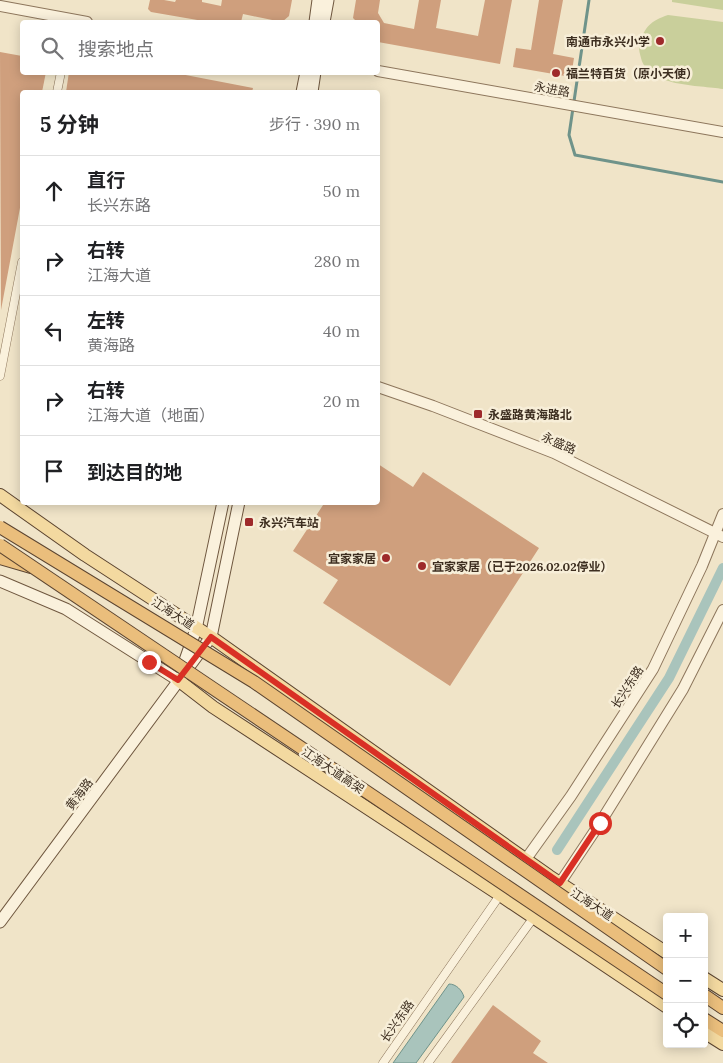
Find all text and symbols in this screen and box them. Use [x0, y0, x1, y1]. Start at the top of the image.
search box [20, 20, 380, 75]
icon: search [38, 34, 66, 62]
place label: 南通市永兴小学 [566, 34, 650, 49]
marker: 南通市永兴小学 [654, 35, 666, 47]
text: 搜索地点 [78, 37, 154, 61]
place label: 福兰特百货（原小天使） [566, 66, 698, 81]
marker: 福兰特百货（原小天使） [550, 67, 562, 79]
street label: 永进路 [533, 78, 571, 100]
text: 5 分钟 [40, 111, 99, 138]
text: 步行 · 390 m [269, 114, 360, 134]
text: 直行 [87, 168, 125, 192]
icon: ahead [40, 177, 68, 205]
text: 50 m [323, 181, 360, 201]
text: 长兴东路 [87, 195, 151, 215]
text: 右转 [87, 238, 125, 262]
icon: right [40, 247, 68, 275]
text: 280 m [314, 251, 360, 271]
text: 江海大道 [87, 265, 151, 285]
text: 左转 [87, 308, 125, 332]
icon: left [40, 317, 68, 345]
text: 40 m [323, 321, 360, 341]
text: 黄海路 [87, 335, 135, 355]
text: 右转 [87, 378, 125, 402]
icon: right [40, 387, 68, 415]
text: 20 m [323, 391, 360, 411]
text: 江海大道（地面） [87, 405, 215, 425]
place label: 永盛路黄海路北 [488, 407, 572, 422]
marker: 永盛路黄海路北 [472, 408, 484, 420]
street label: 永盛路 [539, 429, 579, 457]
icon: arrive [40, 457, 68, 485]
text: 到达目的地 [87, 460, 182, 484]
place label: 永兴汽车站 [259, 515, 319, 530]
marker: 永兴汽车站 [243, 516, 255, 528]
place label: 宜家家居 [328, 551, 376, 566]
marker: 宜家家居 [380, 552, 392, 564]
place label: 宜家家居（已于2026.02.02停业） [432, 559, 613, 574]
marker: 宜家家居（已于2026.02.02停业） [416, 560, 428, 572]
street label: 江海大道 [149, 594, 197, 632]
route end [138, 651, 161, 674]
street label: 长兴东路 [608, 663, 646, 711]
street label: 江海大道高架 [299, 744, 367, 796]
street label: 黄海路 [62, 775, 96, 813]
route start [589, 812, 612, 835]
street label: 江海大道 [568, 885, 616, 923]
map controls [663, 913, 708, 1048]
button: + [663, 913, 708, 958]
button: − [663, 958, 708, 1003]
street label: 长兴东路 [377, 997, 417, 1045]
button: locate [663, 1003, 708, 1048]

